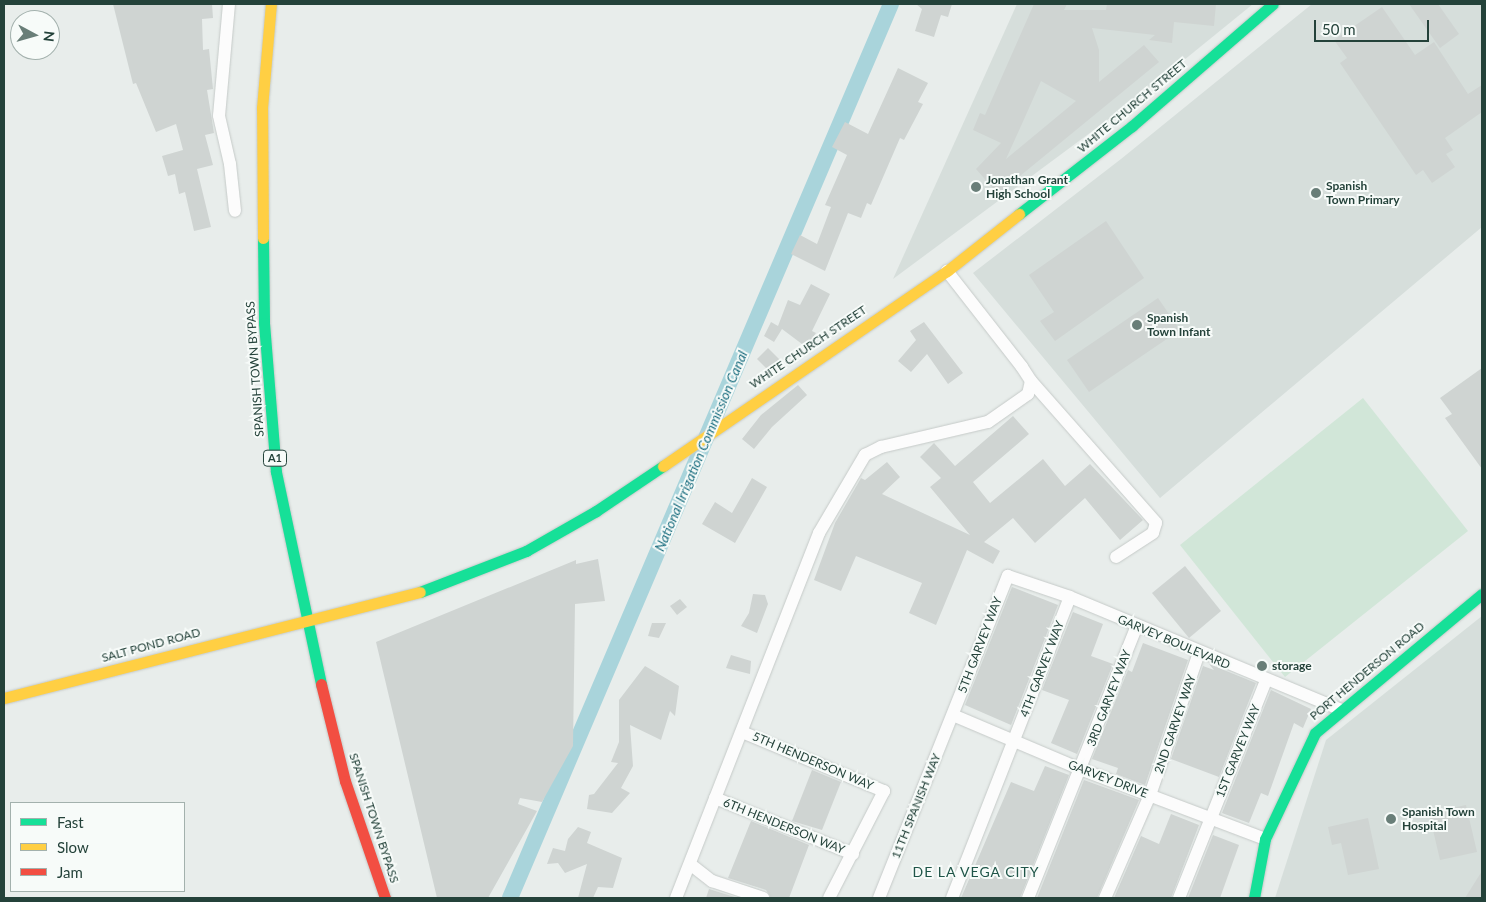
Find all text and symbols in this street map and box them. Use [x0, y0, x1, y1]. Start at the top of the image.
north arrow [10, 10, 60, 60]
scale bar [1316, 10, 1431, 42]
text: 50 m [1322, 20, 1356, 38]
text: N [40, 30, 58, 43]
street label: WHITE CHURCH STREET [1075, 56, 1189, 156]
place label: Jonathan Grant High School [986, 173, 1068, 201]
place label: Spanish Town Primary [1326, 179, 1400, 207]
marker: Jonathan Grant High School [970, 181, 982, 193]
marker: Spanish Town Primary [1310, 187, 1322, 199]
street label: SPANISH TOWN BYPASS [243, 301, 267, 437]
street label: WHITE CHURCH STREET [747, 303, 869, 391]
place label: Spanish Town Infant [1147, 311, 1211, 339]
marker: Spanish Town Infant [1131, 319, 1143, 331]
water label: National Irrigation Commission Canal [651, 348, 751, 554]
road number: A1 [262, 449, 288, 466]
street label: 5TH GARVEY WAY [955, 594, 1005, 696]
street label: GARVEY BOULEVARD [1115, 612, 1233, 672]
street label: 4TH GARVEY WAY [1017, 618, 1067, 720]
street label: PORT HENDERSON ROAD [1307, 619, 1427, 723]
street label: SALT POND ROAD [100, 625, 202, 665]
street label: 3RD GARVEY WAY [1084, 647, 1134, 749]
place label: storage [1272, 659, 1312, 673]
marker: storage [1256, 660, 1268, 672]
street label: 2ND GARVEY WAY [1151, 672, 1199, 776]
street label: 1ST GARVEY WAY [1213, 702, 1263, 800]
street label: 5TH HENDERSON WAY [750, 729, 876, 793]
street label: SPANISH TOWN BYPASS [346, 751, 402, 885]
street label: 11TH SPANISH WAY [888, 751, 944, 861]
street label: GARVEY DRIVE [1066, 757, 1150, 801]
street label: 6TH HENDERSON WAY [721, 795, 847, 857]
legend [10, 802, 185, 892]
place label: Spanish Town Hospital [1402, 805, 1475, 833]
marker: Spanish Town Hospital [1384, 812, 1398, 826]
text: Fast [57, 813, 84, 831]
text: Slow [57, 838, 89, 856]
text: Jam [57, 863, 83, 881]
district label: DE LA VEGA CITY [910, 864, 1042, 880]

